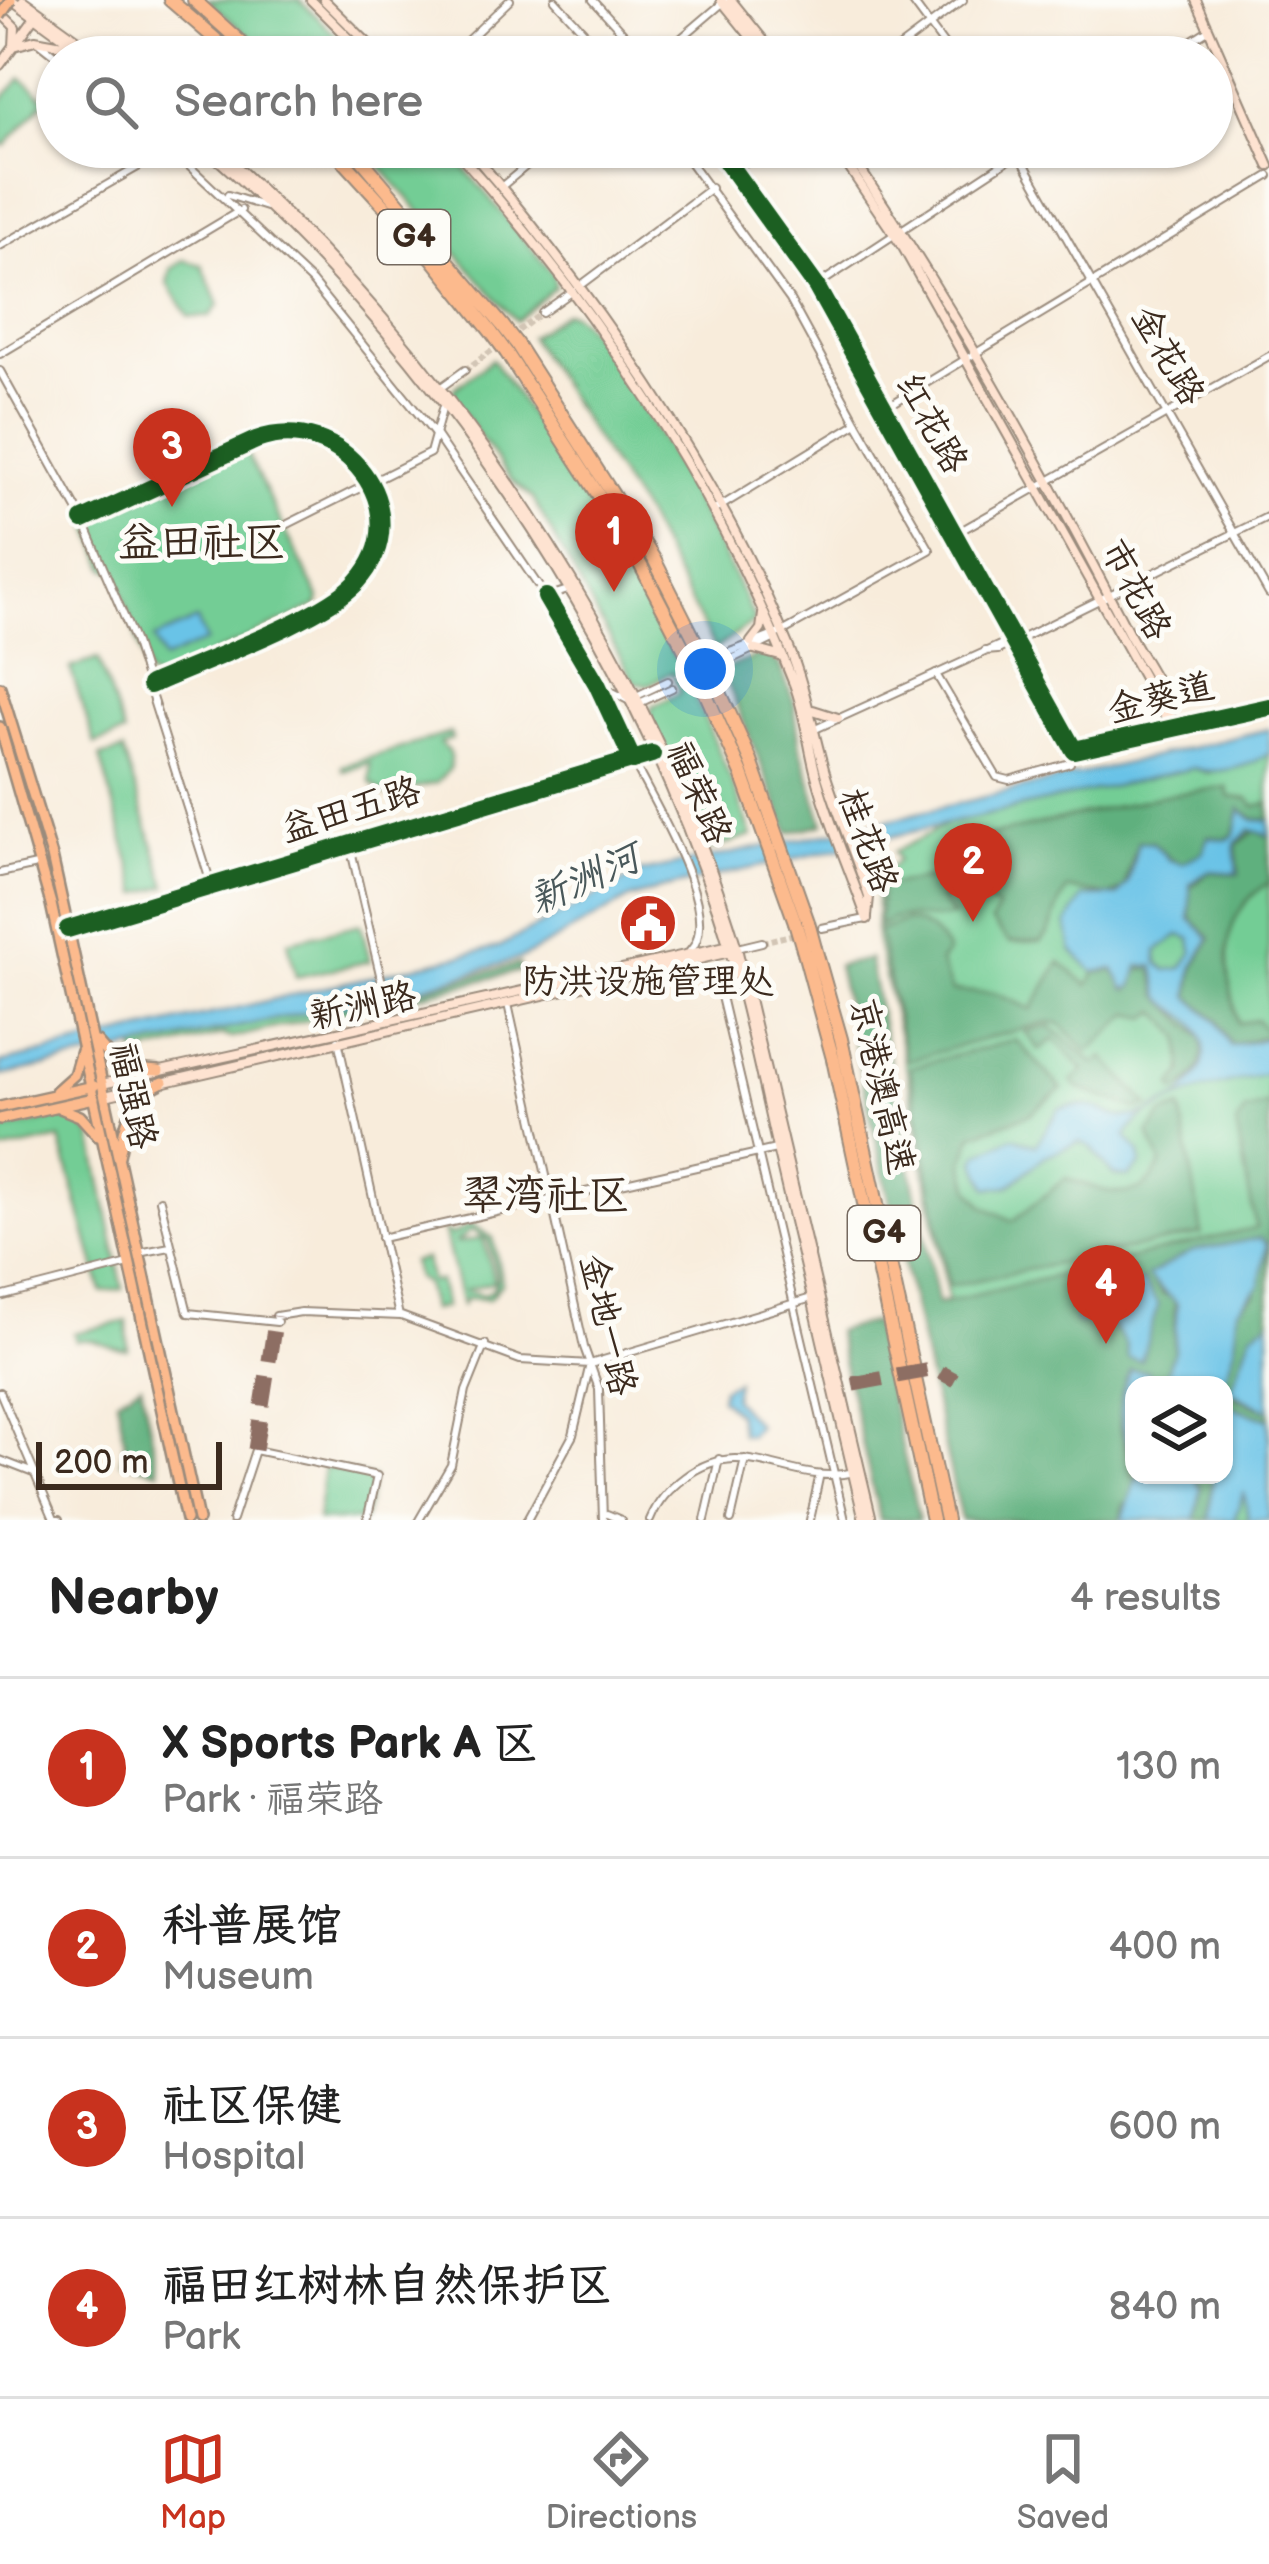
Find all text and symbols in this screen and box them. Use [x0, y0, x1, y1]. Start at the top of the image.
search box [36, 36, 1233, 168]
icon: search [78, 69, 144, 135]
text: Search here [174, 75, 423, 130]
road number: G4 [378, 210, 450, 264]
street label: 金花路 [1121, 298, 1213, 414]
street label: 红花路 [886, 366, 976, 482]
pin: 3 [133, 408, 211, 507]
pin: 1 [575, 493, 653, 592]
district label: 益田社区 [118, 518, 286, 569]
street label: 市花路 [1091, 532, 1179, 648]
your location [675, 639, 735, 699]
street label: 金葵道 [1103, 665, 1219, 733]
street label: 福荣路 [656, 735, 740, 851]
street label: 益田五路 [276, 769, 426, 853]
street label: 桂花路 [828, 783, 906, 899]
pin: 2 [934, 823, 1012, 922]
water label: 新洲河 [522, 832, 653, 925]
public building icon: 防洪设施管理处 [617, 892, 679, 954]
place label: 防洪设施管理处 [522, 961, 774, 1004]
street label: 新洲路 [306, 975, 420, 1039]
street label: 京港澳高速 [840, 993, 922, 1179]
street label: 福强路 [100, 1039, 164, 1153]
district label: 翠湾社区 [462, 1171, 630, 1222]
road number: G4 [848, 1206, 920, 1260]
pin: 4 [1067, 1245, 1145, 1344]
street label: 金地一路 [570, 1250, 644, 1400]
map controls [1125, 1376, 1233, 1484]
button: layers [1125, 1376, 1233, 1484]
scale bar [36, 1436, 222, 1489]
text: 200 m [54, 1443, 148, 1483]
text: Nearby [48, 1568, 219, 1629]
text: 4 results [1070, 1575, 1221, 1622]
text: X Sports Park A 区 [162, 1717, 538, 1772]
text: 1 [79, 1744, 95, 1791]
text: 130 m [1116, 1744, 1221, 1791]
text: Park · 福荣路 [162, 1777, 383, 1824]
text: 科普展馆 [162, 1899, 342, 1954]
text: 2 [75, 1924, 99, 1971]
text: 400 m [1109, 1924, 1221, 1971]
text: Museum [162, 1954, 314, 2001]
text: 社区保健 [162, 2079, 342, 2134]
text: 3 [76, 2104, 98, 2151]
text: 600 m [1109, 2104, 1221, 2151]
text: Hospital [162, 2134, 305, 2181]
text: 福田红树林自然保护区 [162, 2259, 612, 2314]
text: 4 [76, 2284, 98, 2331]
text: 840 m [1109, 2284, 1221, 2331]
text: Park [162, 2314, 240, 2361]
tab: Map [160, 2426, 226, 2538]
tab: Directions [545, 2426, 697, 2538]
tab: Saved [1017, 2426, 1109, 2538]

